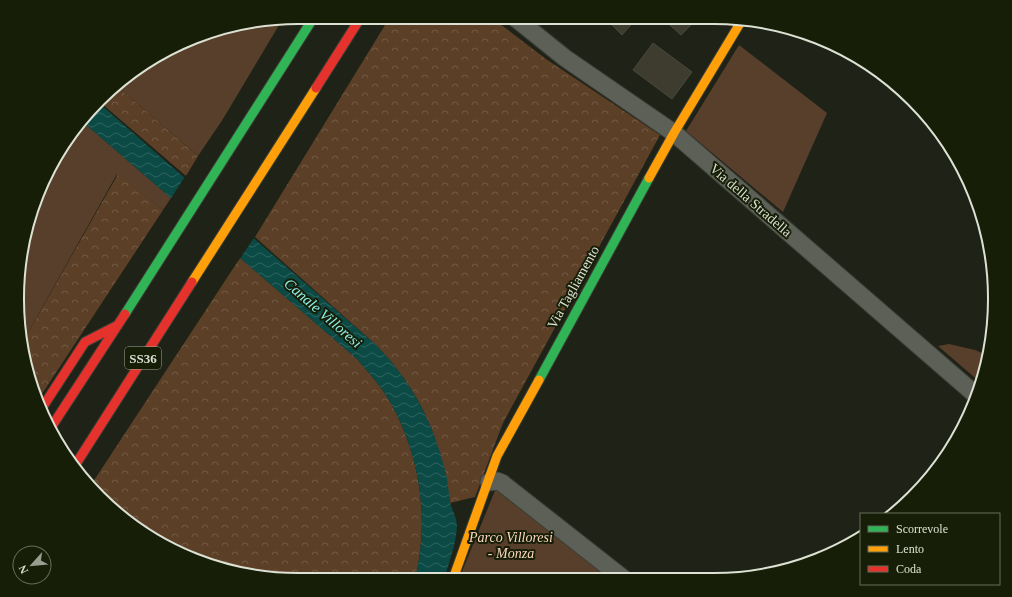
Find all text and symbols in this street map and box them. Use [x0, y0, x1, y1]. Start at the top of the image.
street label: Via della Stradella [707, 161, 795, 240]
street label: Via Tagliamento [544, 243, 602, 331]
water label: Canale Villoresi [281, 275, 365, 351]
road number: SS36 [125, 347, 161, 369]
legend [860, 513, 1000, 585]
text: Scorrevole [896, 522, 948, 536]
park label: Parco Villoresi - Monza [468, 530, 553, 561]
text: Lento [896, 542, 924, 556]
north arrow [12, 545, 52, 585]
text: Coda [896, 562, 922, 576]
text: N [16, 563, 30, 576]

